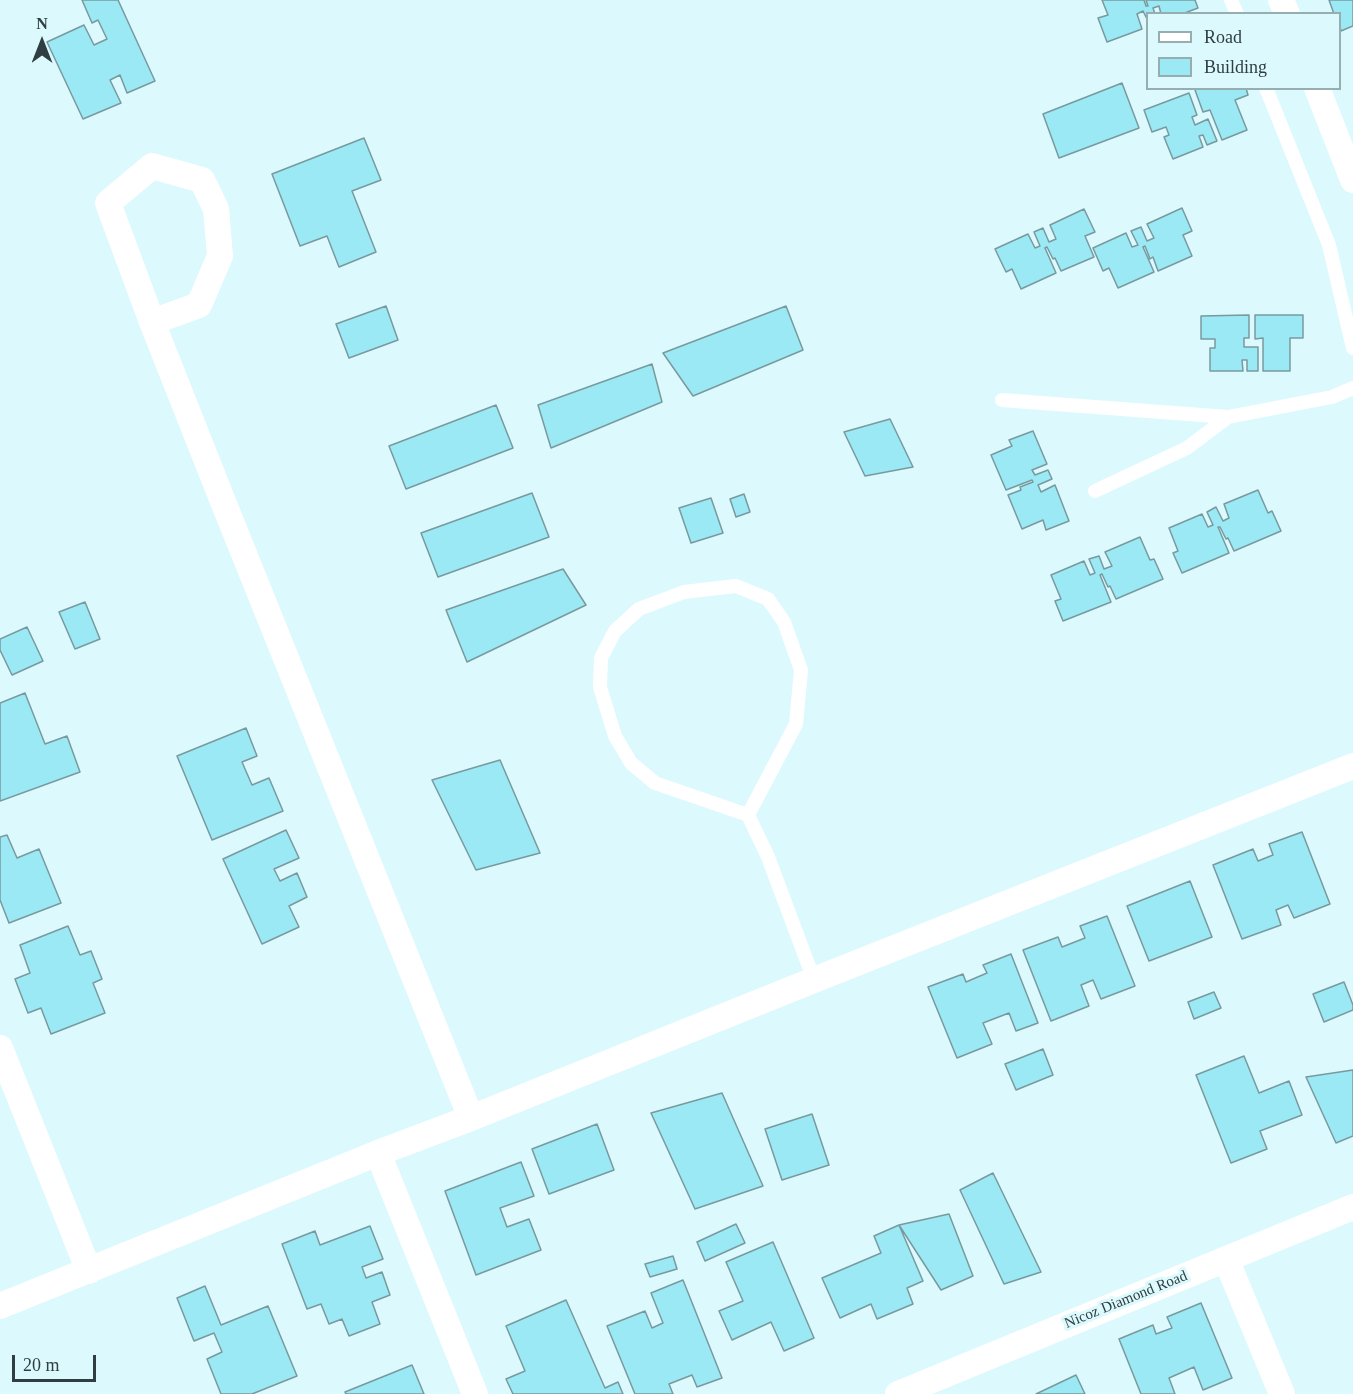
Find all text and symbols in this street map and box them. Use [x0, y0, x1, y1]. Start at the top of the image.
north arrow [12, 12, 72, 72]
legend [1146, 12, 1341, 90]
text: N [36, 15, 48, 32]
text: Road [1204, 27, 1242, 47]
text: Building [1204, 57, 1267, 77]
street label: Nicoz Diamond Road [1062, 1267, 1190, 1333]
scale bar [15, 1343, 99, 1381]
text: 20 m [23, 1355, 60, 1375]

